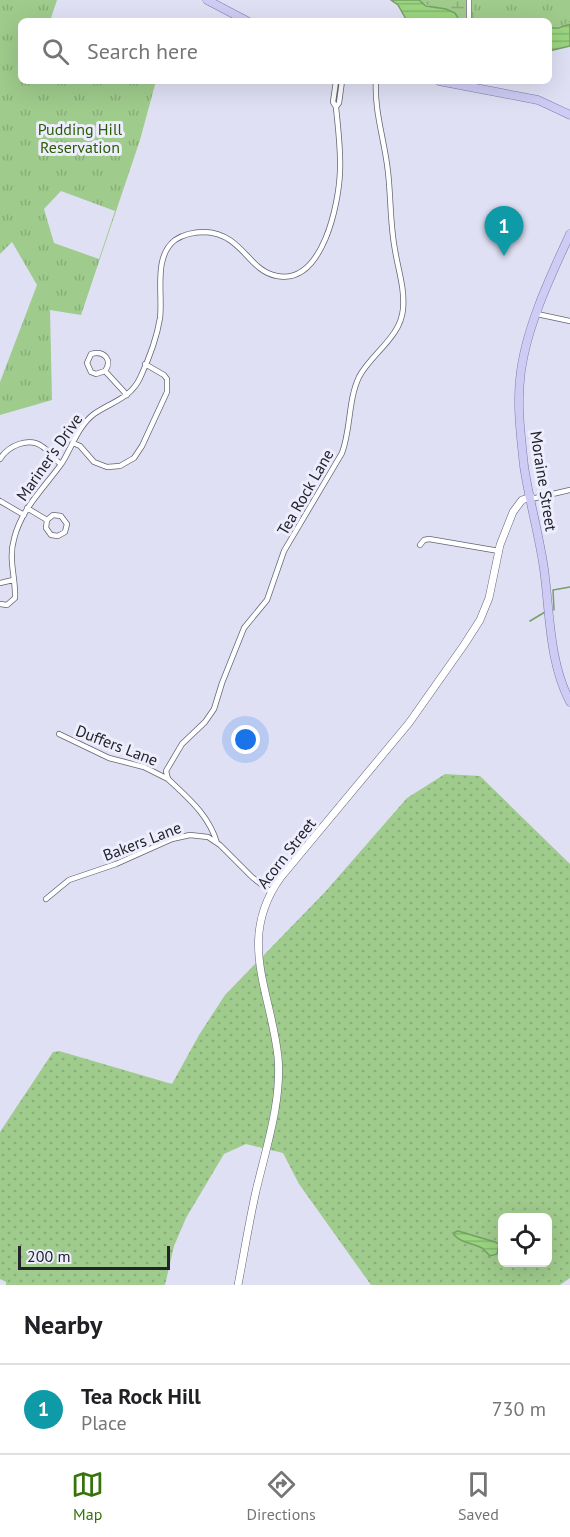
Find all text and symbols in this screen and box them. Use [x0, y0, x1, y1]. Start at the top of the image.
search box [18, 18, 552, 84]
icon: search [39, 35, 72, 68]
text: Search here [87, 37, 198, 65]
park label: Pudding Hill Reservation [38, 119, 123, 157]
pin: 1 [484, 206, 524, 256]
street label: Mariner's Drive [12, 409, 86, 505]
street label: Moraine Street [526, 430, 562, 533]
street label: Tea Rock Lane [272, 445, 338, 539]
street label: Duffers Lane [73, 720, 161, 770]
your location [231, 725, 260, 754]
street label: Acorn Street [252, 813, 320, 892]
street label: Bakers Lane [100, 817, 184, 865]
map controls [498, 1213, 552, 1267]
button: locate [498, 1213, 552, 1267]
scale bar [18, 1243, 170, 1270]
text: 200 m [27, 1246, 70, 1266]
text: Nearby [24, 1308, 102, 1341]
text: Tea Rock Hill [81, 1382, 201, 1410]
text: 1 [38, 1396, 49, 1422]
text: 730 m [492, 1396, 546, 1422]
text: Place [81, 1410, 127, 1436]
tab: Map [71, 1468, 104, 1524]
tab: Directions [247, 1468, 316, 1524]
tab: Saved [458, 1468, 499, 1524]

